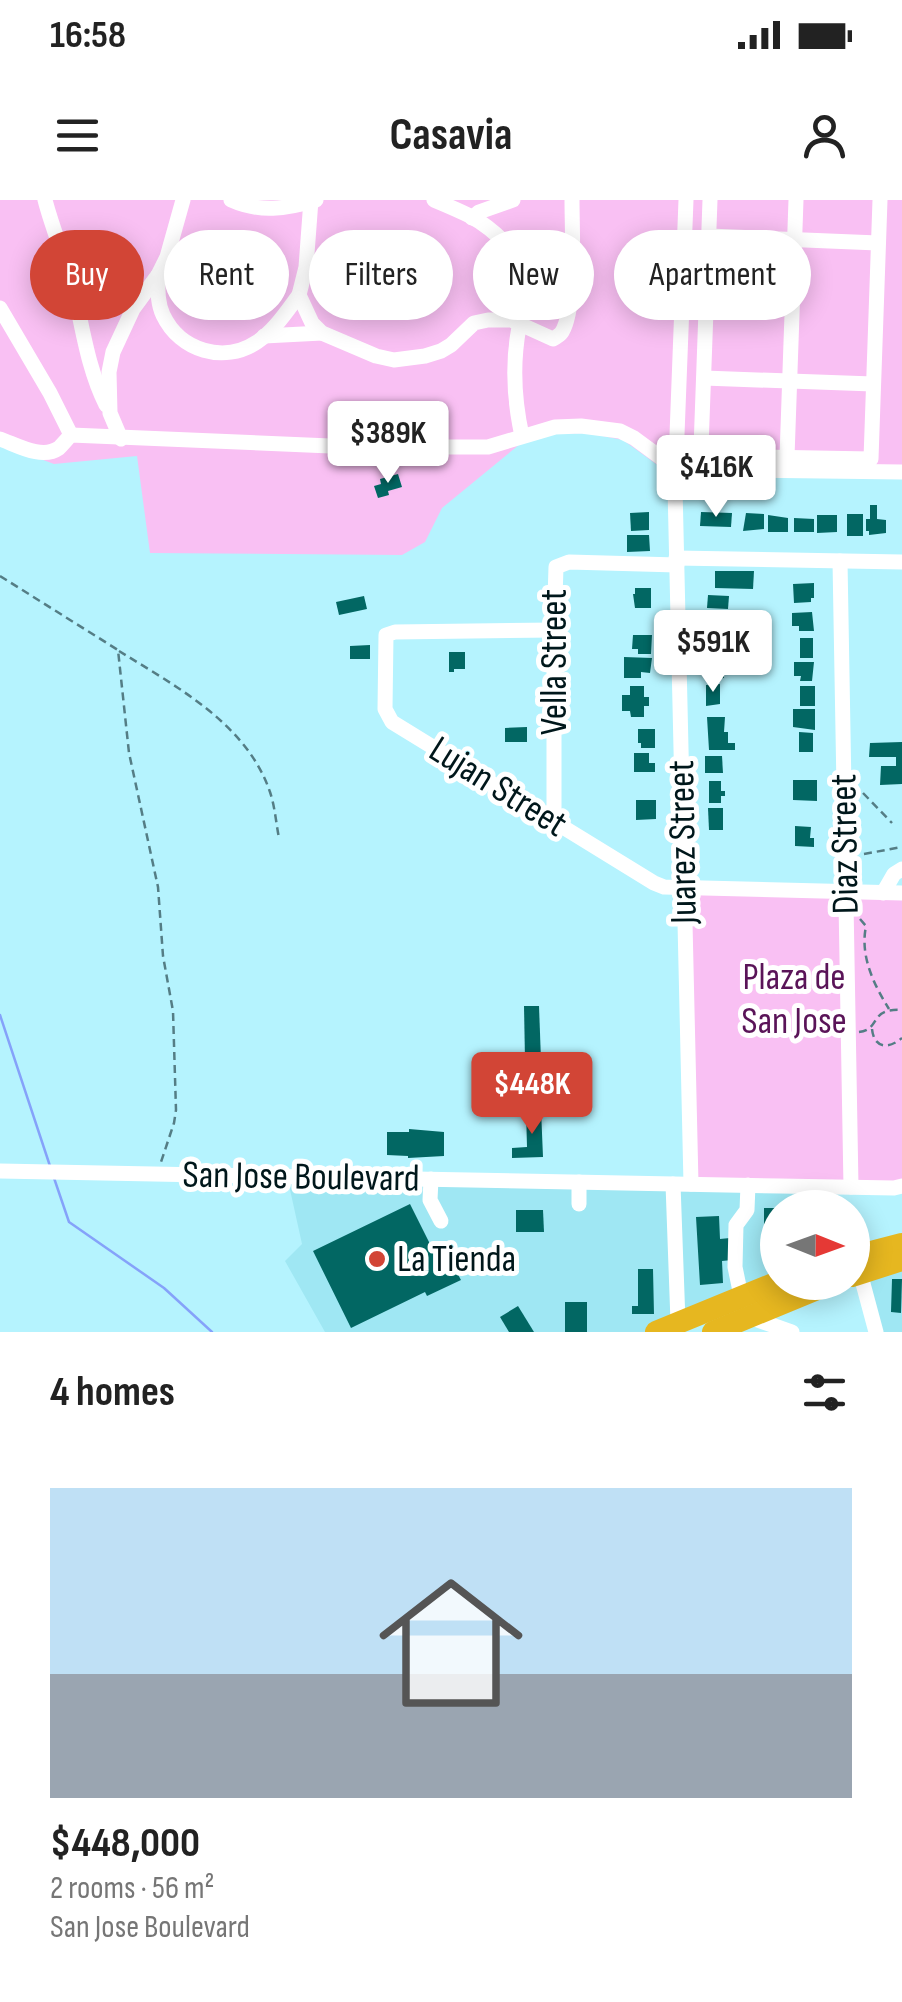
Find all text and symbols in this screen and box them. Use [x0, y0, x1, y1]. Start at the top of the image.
text: 16:58 [50, 13, 126, 58]
icon: menu [50, 108, 105, 163]
text: Casavia [390, 108, 512, 163]
icon: person [797, 108, 852, 163]
chip: Buy [30, 230, 144, 320]
chip: Rent [164, 230, 289, 320]
chip: Filters [309, 230, 453, 320]
chip: New [473, 230, 594, 320]
chip: Apartment [614, 230, 811, 320]
pin: $389K [318, 401, 458, 486]
text: $389K [350, 414, 426, 453]
pin: $416K [646, 435, 786, 520]
text: $416K [679, 448, 753, 487]
street label: Vella Street [532, 589, 577, 735]
pin: $591K [643, 610, 783, 695]
text: $591K [676, 623, 750, 662]
street label: Lujan Street [421, 727, 575, 847]
street label: Juarez Street [659, 760, 707, 925]
street label: Diaz Street [821, 773, 869, 915]
park label: Plaza de San Jose [741, 955, 847, 1044]
pin: $448K [462, 1052, 602, 1137]
text: $448K [493, 1065, 571, 1104]
street label: San Jose Boulevard [182, 1152, 420, 1202]
north arrow [760, 1190, 870, 1300]
map controls [760, 1190, 870, 1300]
place label: La Tienda [397, 1237, 516, 1282]
marker: La Tienda [366, 1248, 388, 1270]
icon: filters [797, 1365, 852, 1420]
text: 4 homes [50, 1367, 175, 1418]
icon: home [361, 1553, 541, 1733]
text: $448,000 [50, 1818, 200, 1869]
text: 2 rooms · 56 m² [50, 1869, 215, 1908]
text: San Jose Boulevard [50, 1908, 250, 1947]

